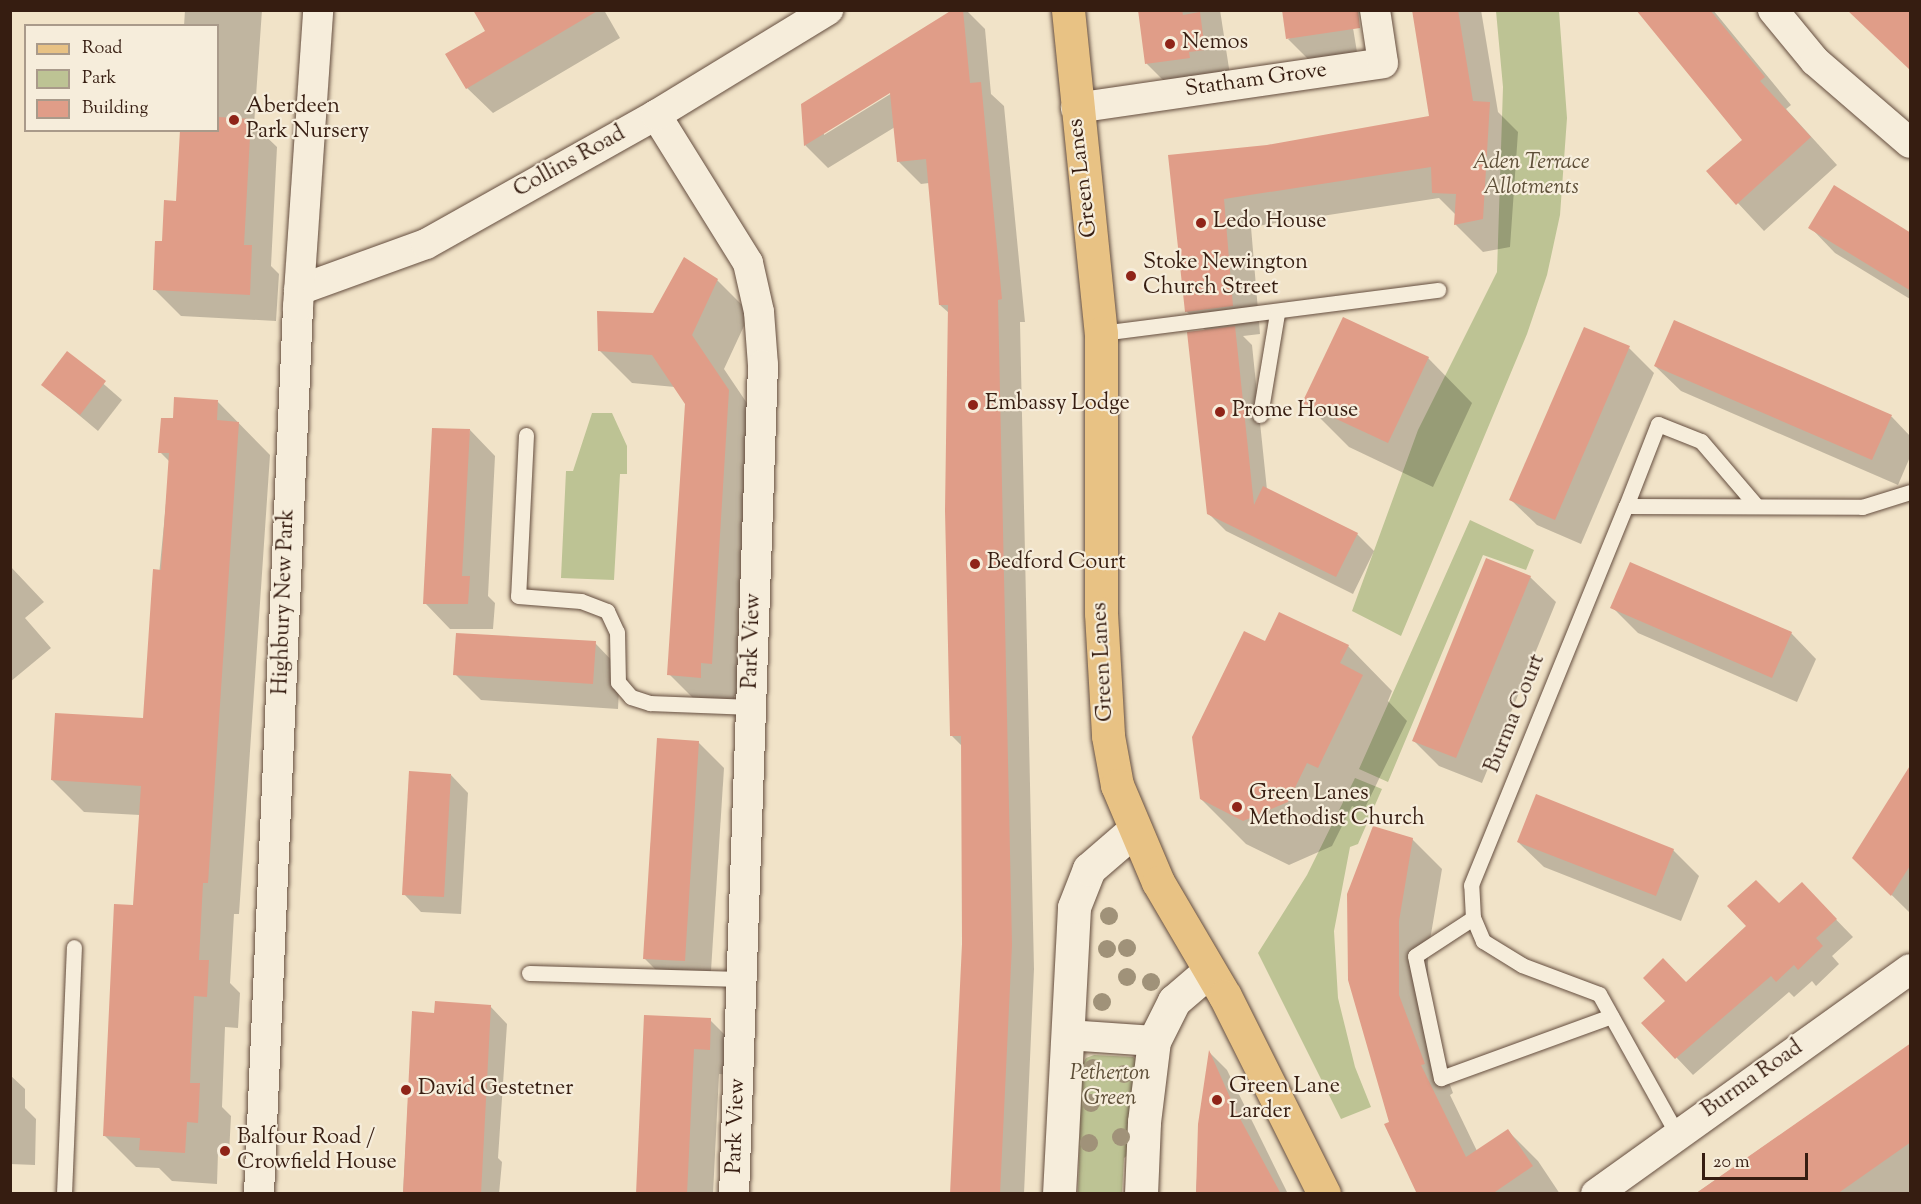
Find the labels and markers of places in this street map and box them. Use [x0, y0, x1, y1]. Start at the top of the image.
place label: Nemos [1182, 31, 1248, 57]
marker: Nemos [1163, 37, 1177, 51]
place label: Aberdeen Park Nursery [246, 94, 369, 146]
marker: Aberdeen Park Nursery [227, 113, 241, 127]
place label: Ledo House [1213, 210, 1326, 236]
marker: Ledo House [1194, 216, 1208, 230]
place label: Stoke Newington Church Street [1143, 250, 1308, 302]
marker: Stoke Newington Church Street [1124, 269, 1138, 283]
place label: Embassy Lodge [985, 392, 1130, 418]
marker: Embassy Lodge [966, 398, 980, 412]
place label: Prome House [1232, 399, 1358, 425]
marker: Prome House [1213, 405, 1227, 419]
place label: Bedford Court [987, 551, 1126, 577]
marker: Bedford Court [968, 557, 982, 571]
place label: Green Lanes Methodist Church [1249, 781, 1425, 832]
marker: Green Lanes Methodist Church [1230, 800, 1244, 814]
place label: Green Lane Larder [1229, 1074, 1340, 1126]
place label: David Gestetner [418, 1077, 573, 1103]
marker: David Gestetner [399, 1083, 413, 1097]
marker: Green Lane Larder [1210, 1093, 1224, 1107]
place label: Balfour Road / Crowfield House [237, 1125, 397, 1176]
marker: Balfour Road / Crowfield House [218, 1144, 232, 1158]

